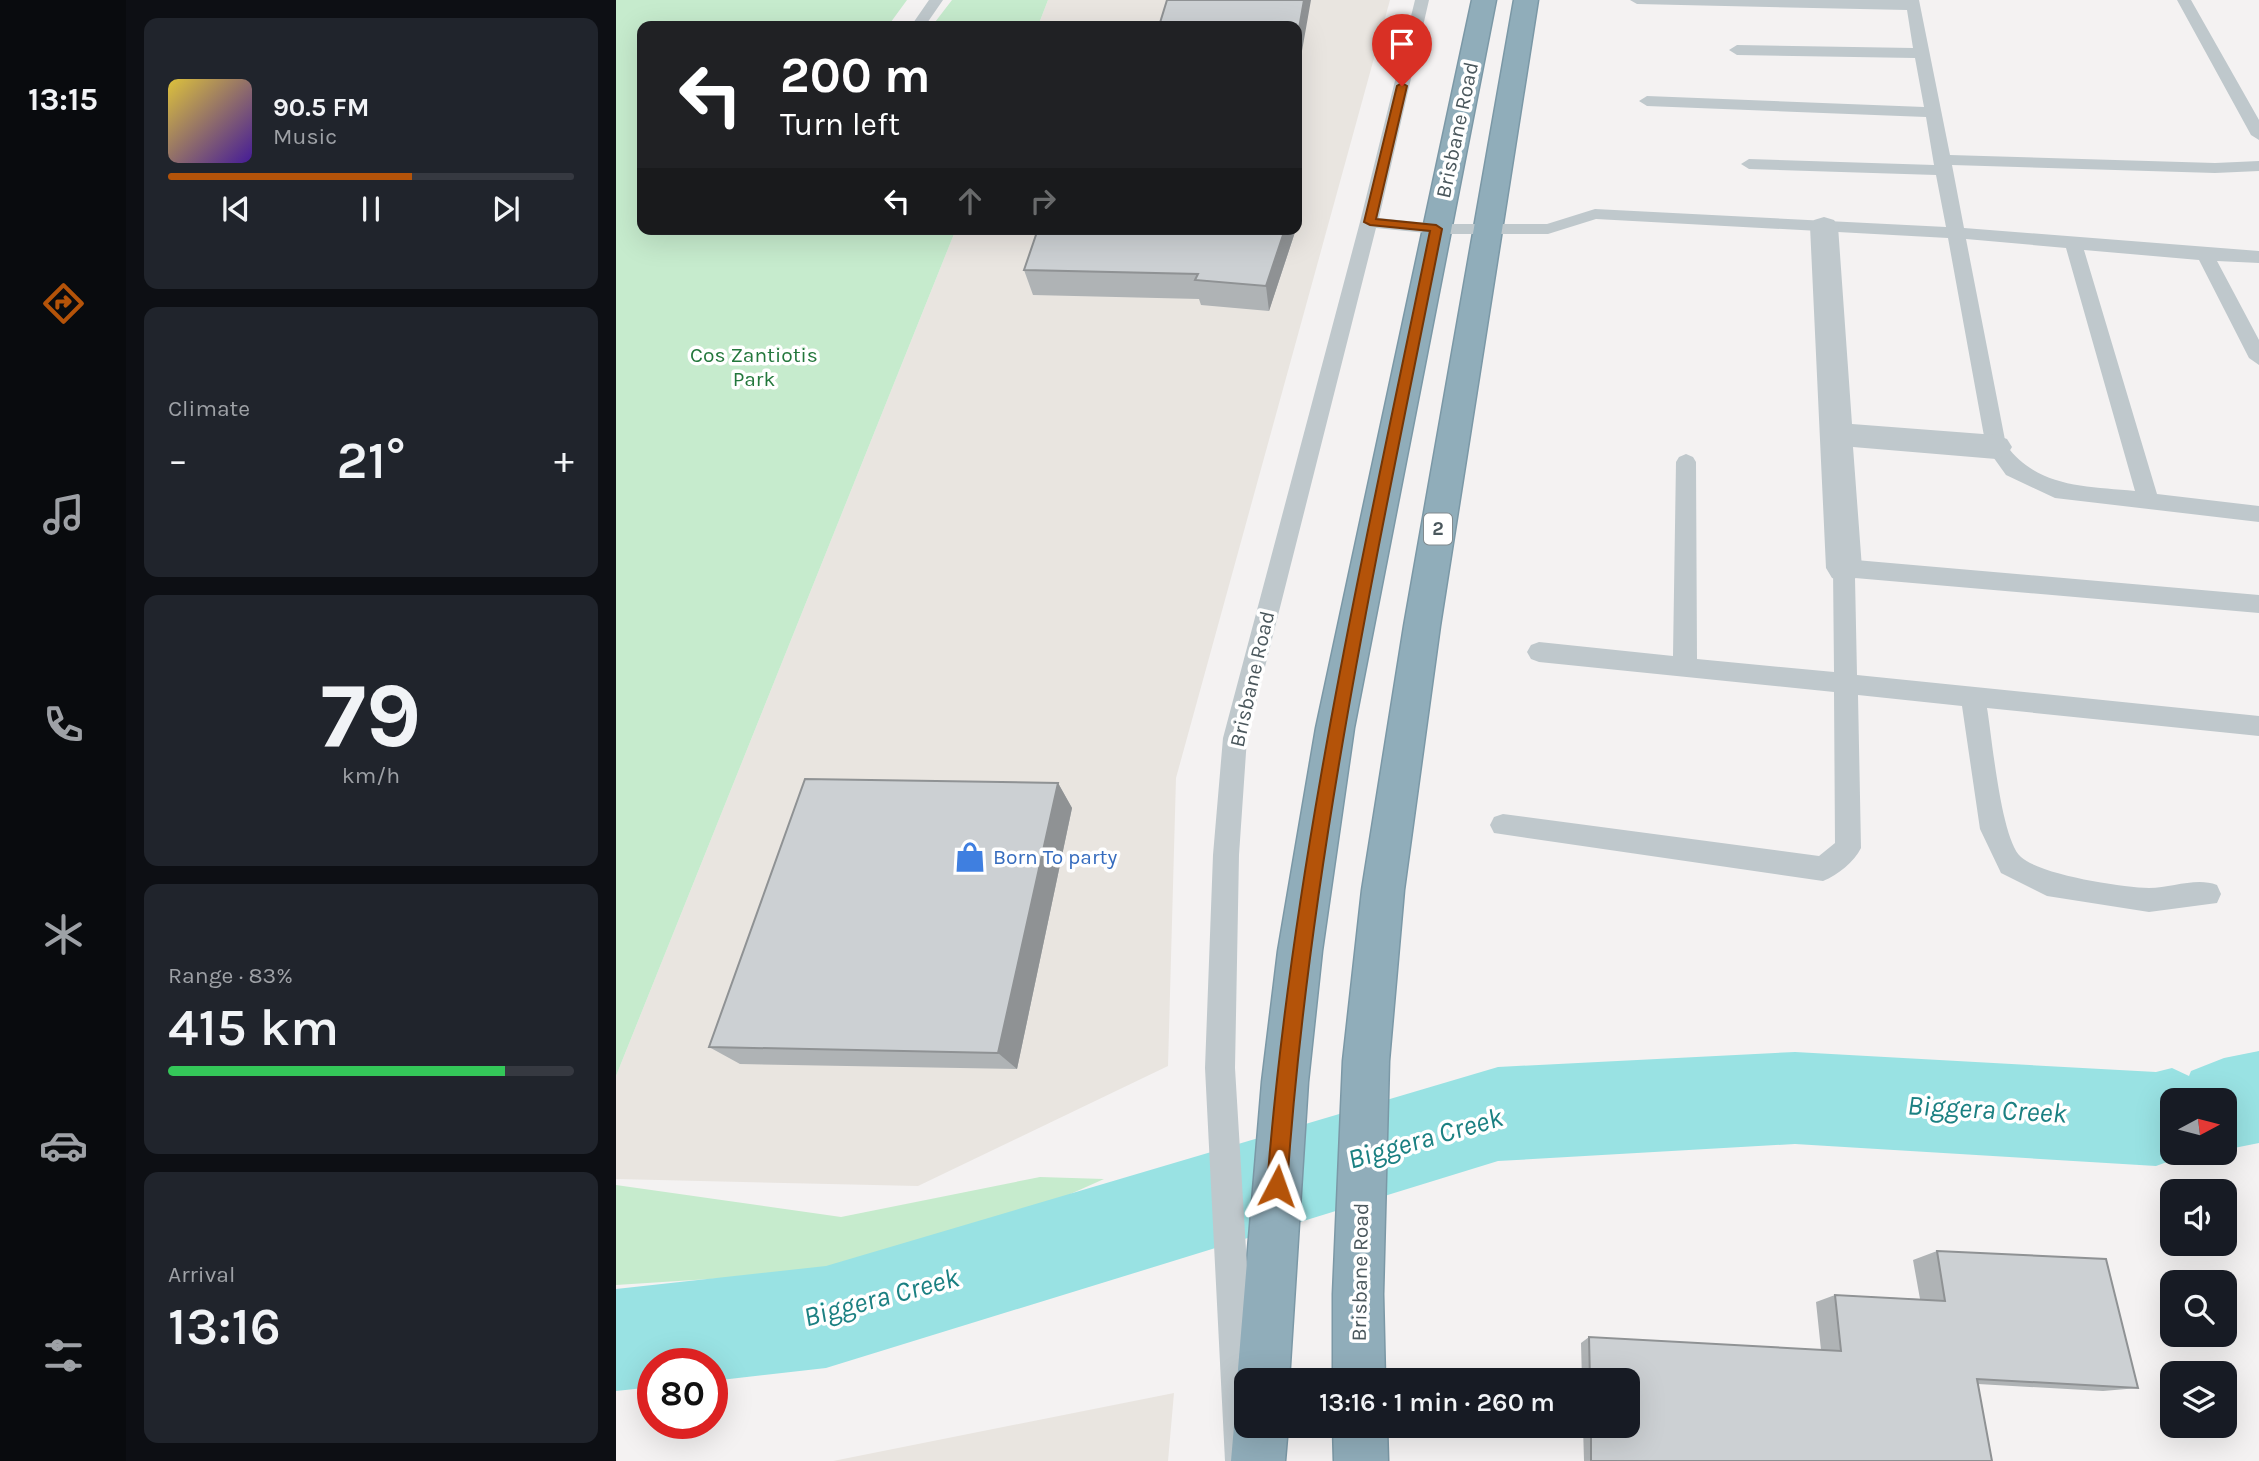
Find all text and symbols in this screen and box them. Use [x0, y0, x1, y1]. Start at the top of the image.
pin [1372, 14, 1432, 86]
icon: arrive [1383, 25, 1421, 63]
text: 200 m [780, 47, 931, 104]
icon: left [665, 49, 756, 140]
street label: Brisbane Road [1431, 60, 1483, 200]
text: 13:15 [28, 81, 98, 118]
text: 90.5 FM [273, 92, 370, 123]
text: Turn left [780, 106, 900, 143]
text: Music [273, 123, 337, 150]
icon: left [878, 182, 916, 220]
icon: ahead [951, 182, 989, 220]
icon: right [1024, 182, 1062, 220]
icon: previous [217, 190, 255, 228]
icon: pause [352, 190, 390, 228]
icon: next [487, 190, 525, 228]
icon: directions [39, 279, 88, 328]
park label: Cos Zantiotis Park [690, 343, 818, 391]
text: Climate [168, 395, 250, 422]
text: 21° [337, 430, 405, 491]
text: − [168, 438, 188, 483]
text: + [554, 438, 574, 483]
icon: music [39, 490, 88, 539]
road number: 2 [1424, 514, 1452, 544]
street label: Brisbane Road [1225, 609, 1279, 749]
text: 79 [321, 663, 421, 769]
icon: phone [39, 700, 88, 749]
text: km/h [342, 762, 400, 789]
shop icon: Born To party [953, 840, 987, 874]
place label: Born To party [993, 845, 1117, 869]
icon: climate [39, 910, 88, 959]
text: Range · 83% [168, 962, 293, 989]
text: 415 km [168, 997, 339, 1058]
water label: Biggera Creek [1906, 1088, 2068, 1130]
north arrow [2160, 1088, 2236, 1166]
map controls [2160, 1088, 2237, 1438]
water label: Biggera Creek [1344, 1100, 1507, 1176]
icon: car [39, 1121, 88, 1170]
position arrow [1240, 1149, 1314, 1223]
button: sound [2160, 1179, 2237, 1256]
street label: Brisbane Road [1347, 1202, 1373, 1342]
water label: Biggera Creek [800, 1260, 963, 1334]
text: Arrival [168, 1261, 235, 1288]
button: search [2160, 1270, 2237, 1347]
text: 13:16 [168, 1296, 281, 1357]
icon: filters [39, 1331, 88, 1380]
speed limit sign: 80 [637, 1348, 728, 1439]
button: layers [2160, 1361, 2237, 1438]
text: 13:16 · 1 min · 260 m [1319, 1387, 1555, 1418]

